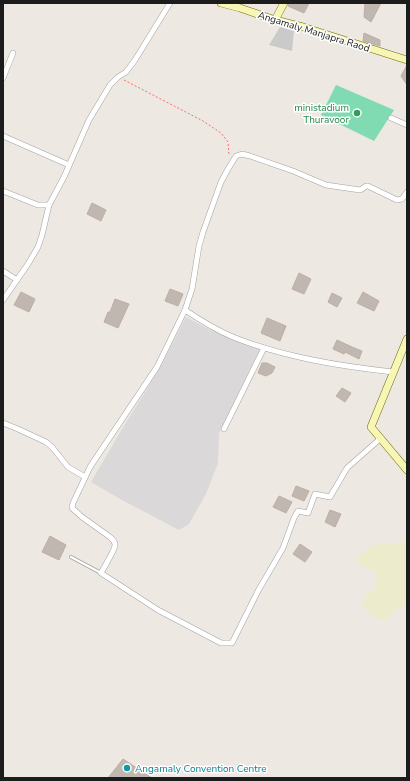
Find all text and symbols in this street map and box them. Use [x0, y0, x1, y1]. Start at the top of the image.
street label: Angamaly Manjapra Raod [256, 8, 372, 56]
place label: ministadium Thuravoor [294, 101, 349, 127]
marker: ministadium Thuravoor [352, 108, 362, 118]
place label: Angamaly Convention Centre [135, 762, 267, 776]
marker: Angamaly Convention Centre [122, 763, 132, 773]

